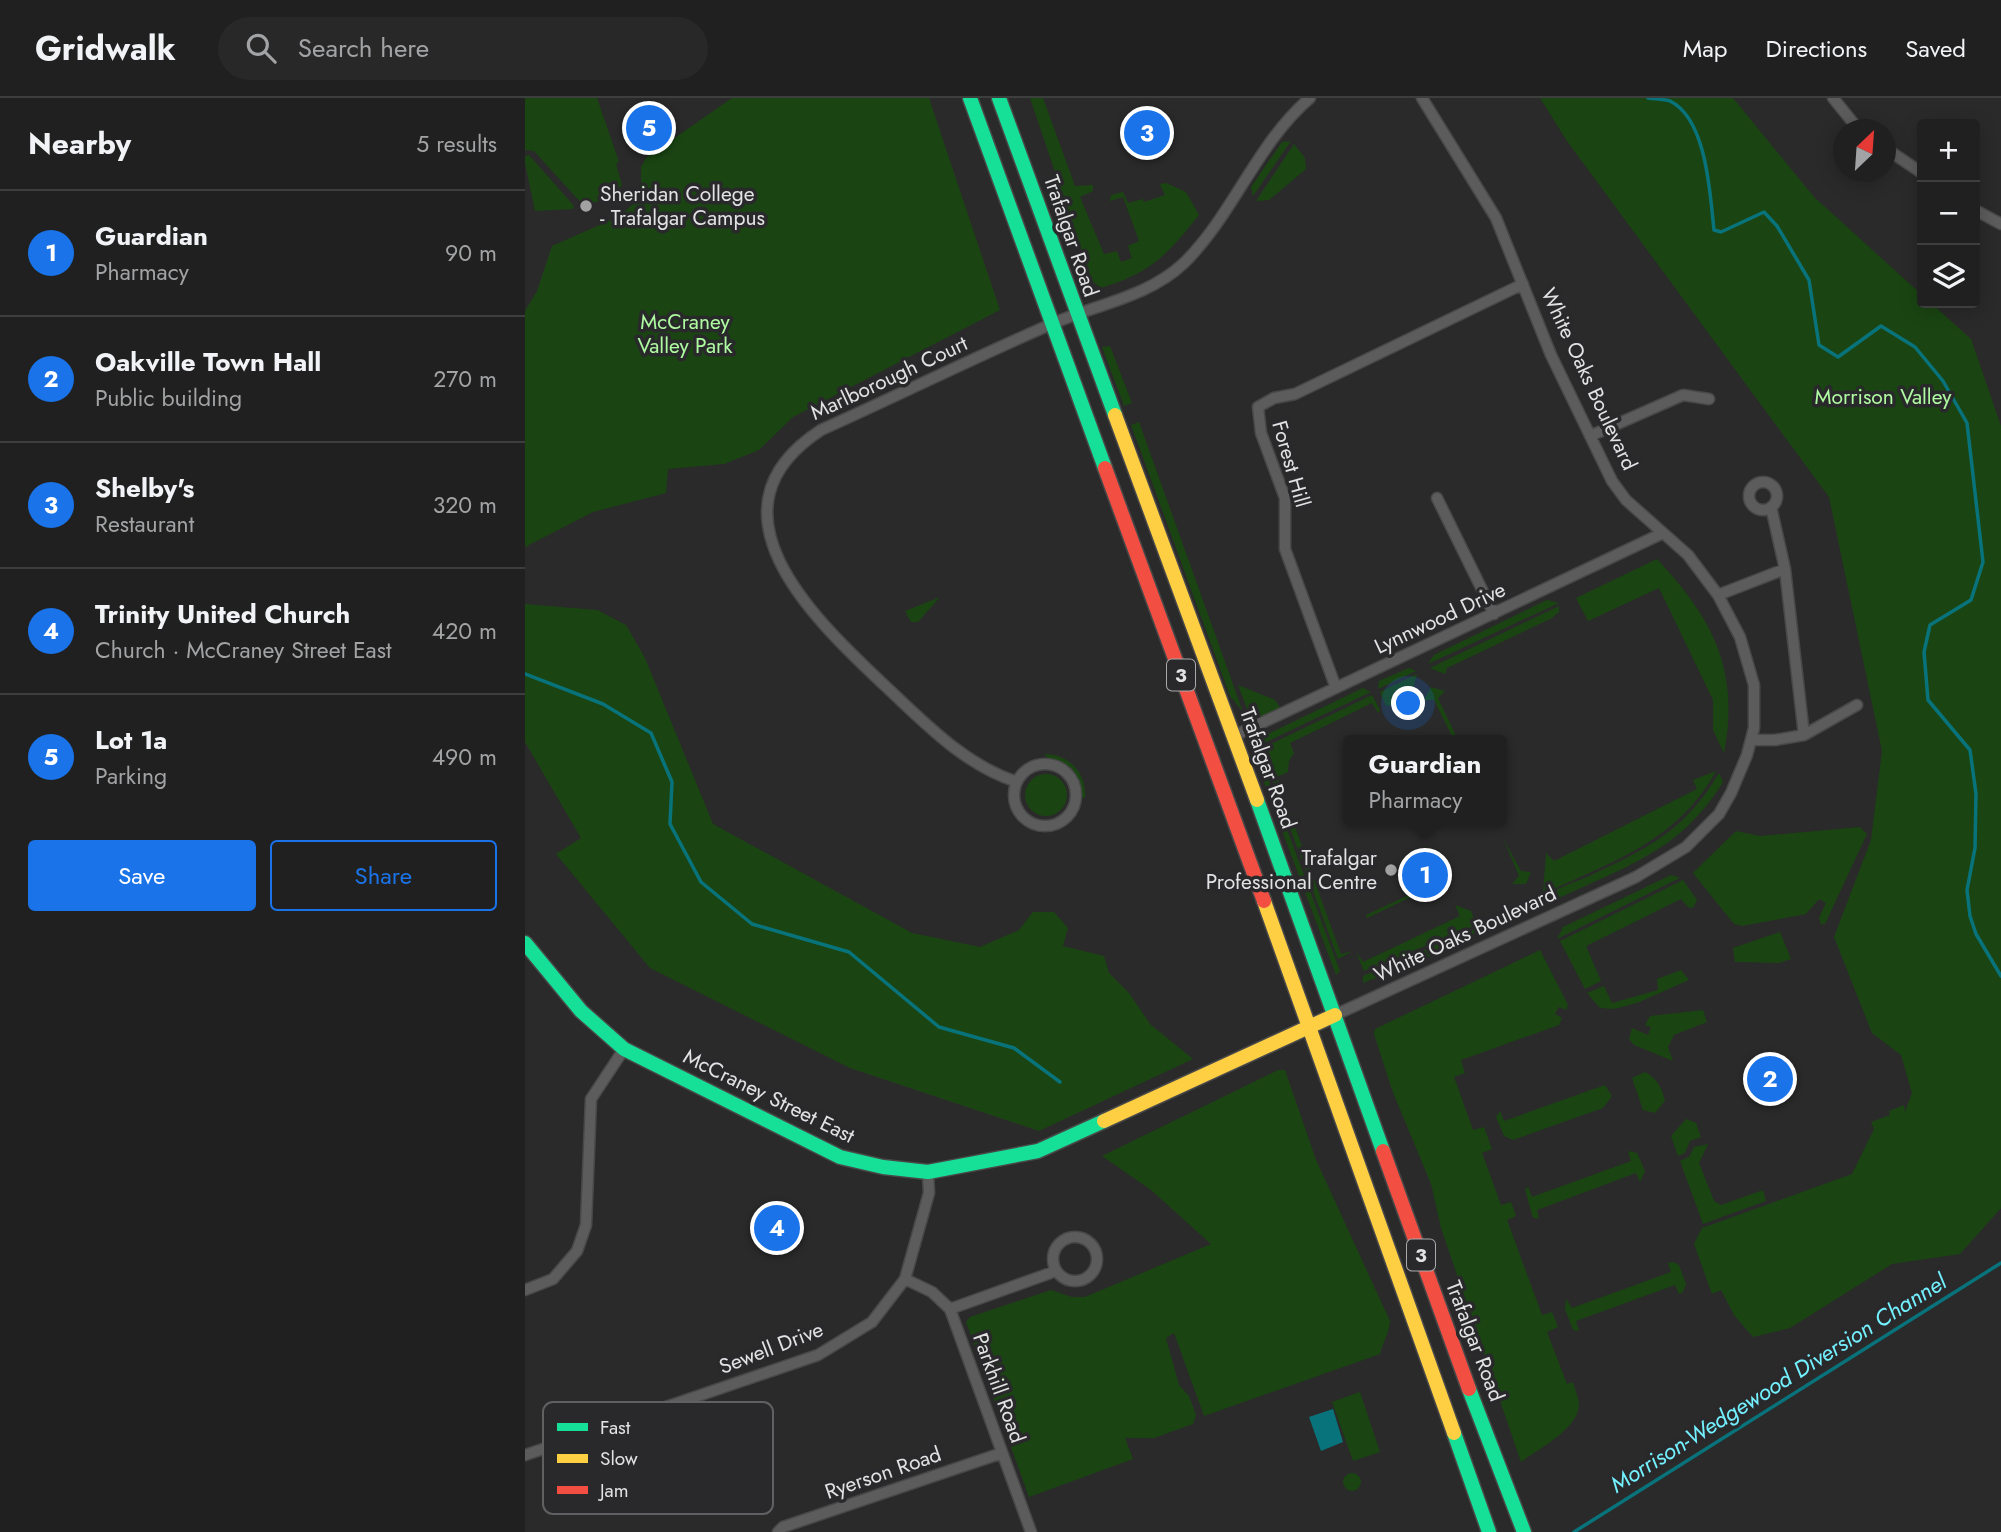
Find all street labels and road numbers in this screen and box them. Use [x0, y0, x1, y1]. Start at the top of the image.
street label: Trafalgar Road [1036, 171, 1106, 301]
street label: White Oaks Boulevard [1534, 283, 1644, 475]
street label: Marlborough Court [805, 328, 973, 428]
street label: Forest Hill [1264, 417, 1318, 511]
street label: Lynnwood Drive [1370, 574, 1511, 661]
road number: 3 [1167, 660, 1195, 690]
street label: Trafalgar Road [1232, 703, 1304, 833]
street label: White Oaks Boulevard [1369, 879, 1561, 989]
street label: McCraney Street East [678, 1041, 860, 1151]
road number: 3 [1407, 1240, 1435, 1270]
street label: Trafalgar Road [1438, 1276, 1512, 1406]
street label: Sewell Drive [715, 1314, 828, 1382]
street label: Parkhill Road [965, 1329, 1033, 1447]
street label: Ryerson Road [821, 1439, 945, 1507]

